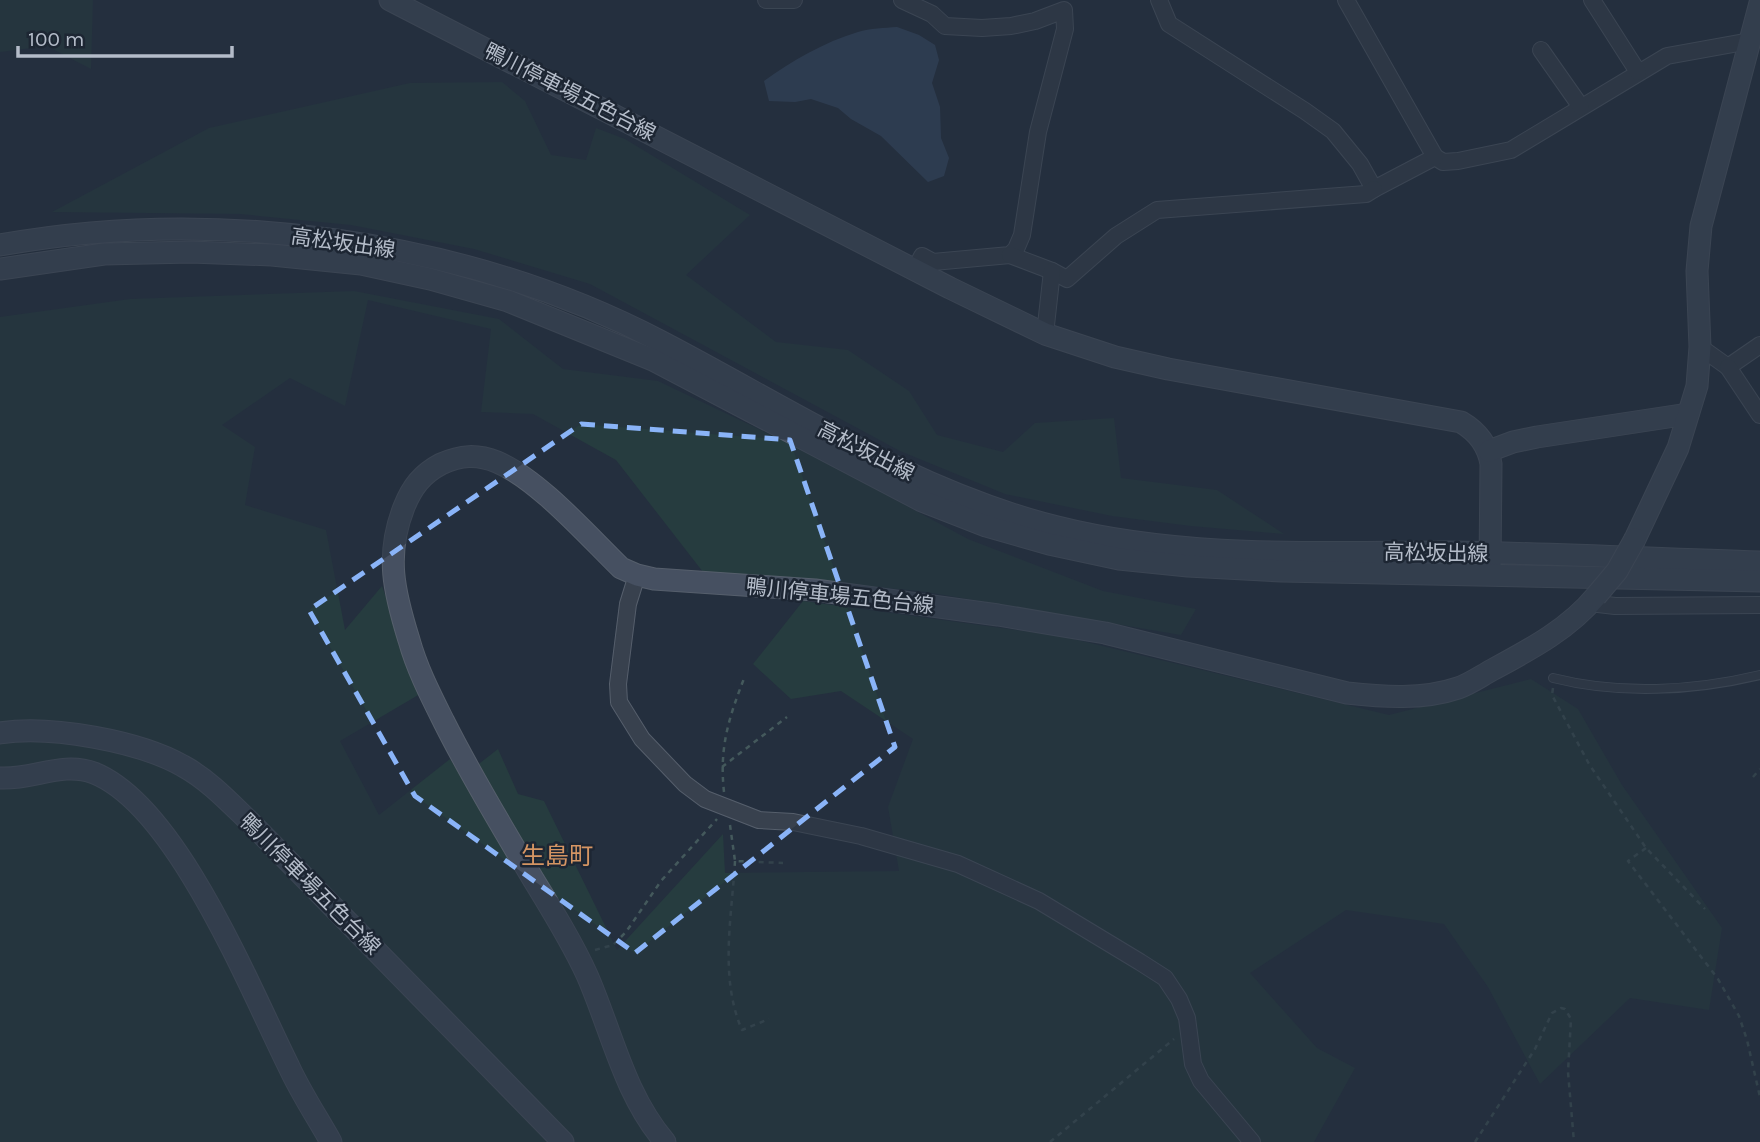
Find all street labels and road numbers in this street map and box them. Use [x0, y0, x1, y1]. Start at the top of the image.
street label: 鴨川停車場五色台線 [480, 38, 660, 146]
street label: 高松坂出線 [289, 224, 397, 262]
street label: 高松坂出線 [814, 416, 918, 486]
street label: 高松坂出線 [1383, 540, 1489, 566]
street label: 鴨川停車場五色台線 [745, 574, 935, 618]
street label: 鴨川停車場五色台線 [235, 809, 385, 959]

